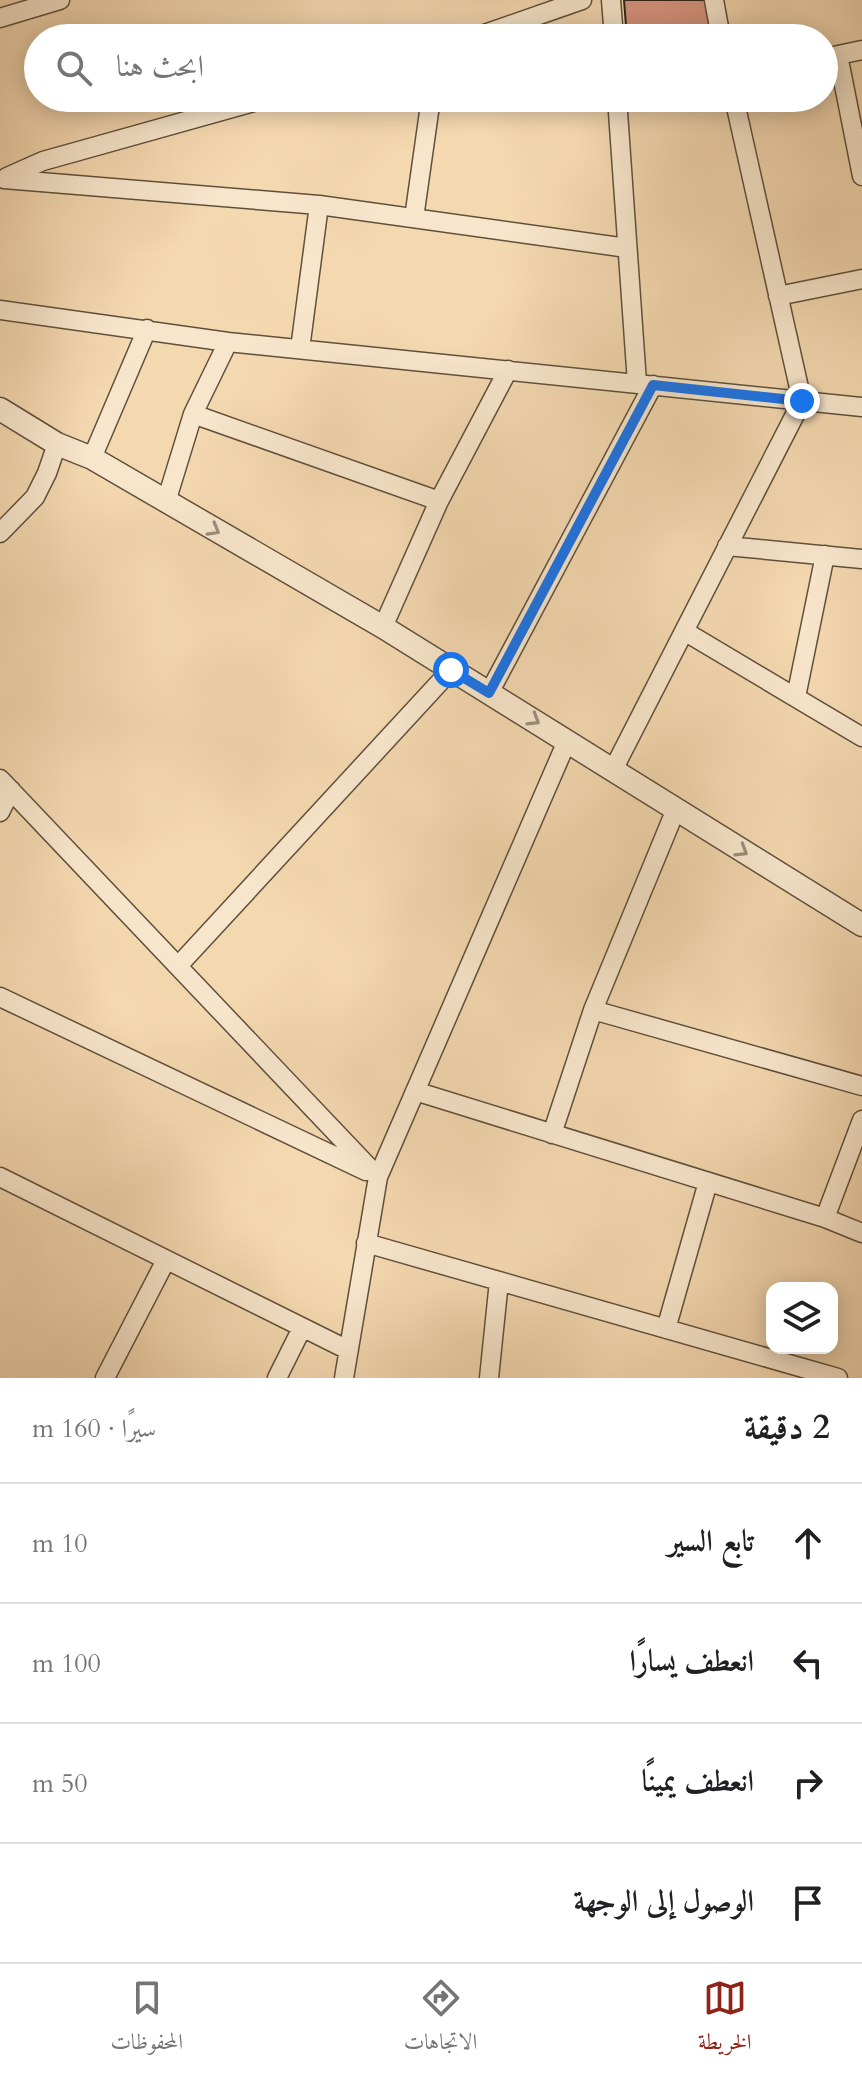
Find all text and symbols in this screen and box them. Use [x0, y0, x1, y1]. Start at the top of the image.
search box [24, 24, 838, 112]
icon: search [52, 46, 96, 90]
text: ابحث هنا [116, 46, 204, 87]
route end [784, 383, 820, 419]
one-way arrow [205, 520, 220, 536]
route start [433, 652, 469, 688]
one-way arrow [525, 711, 540, 726]
one-way arrow [734, 841, 748, 856]
map controls [766, 1282, 838, 1354]
button: layers [766, 1282, 838, 1354]
text: 2 دقيقة [744, 1404, 830, 1450]
text: سيرًا · 160 m [32, 1411, 156, 1446]
text: تابع السير [668, 1521, 754, 1562]
icon: ahead [786, 1521, 830, 1565]
text: 10 m [32, 1526, 88, 1561]
text: انعطف يسارًا [629, 1641, 754, 1682]
icon: left [786, 1641, 830, 1685]
text: 100 m [32, 1646, 101, 1681]
text: انعطف يمينًا [641, 1761, 754, 1802]
icon: right [786, 1761, 830, 1805]
text: 50 m [32, 1766, 88, 1801]
text: الوصول إلى الوجهة [574, 1881, 754, 1922]
icon: arrive [786, 1881, 830, 1925]
tab: المحفوظات [110, 1976, 183, 2063]
tab: الاتجاهات [404, 1976, 477, 2063]
tab: الخريطة [698, 1976, 752, 2063]

